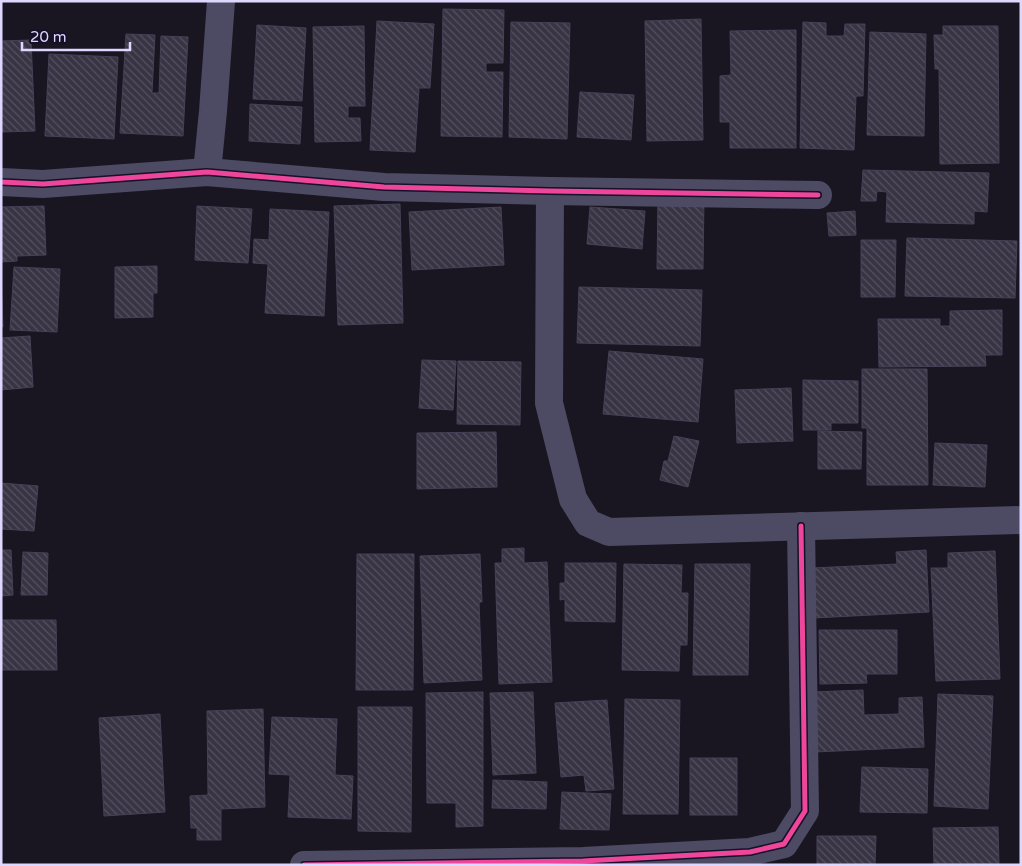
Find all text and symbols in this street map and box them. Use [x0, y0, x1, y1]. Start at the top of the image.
scale bar [22, 20, 130, 52]
text: 20 m [30, 28, 67, 46]

